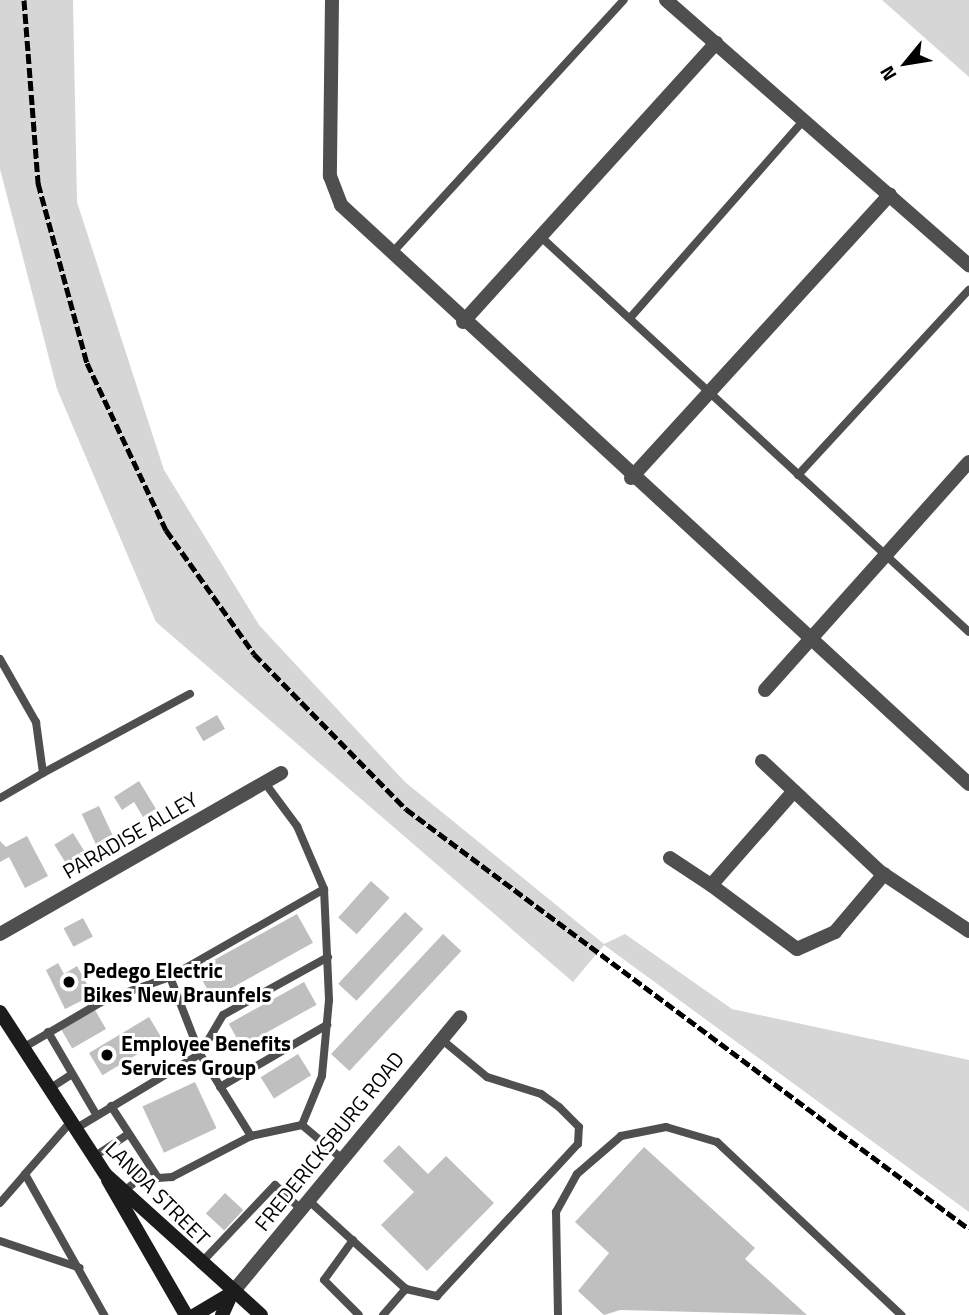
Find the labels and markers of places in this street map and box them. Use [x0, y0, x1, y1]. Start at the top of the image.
place label: Pedego Electric Bikes New Braunfels [83, 957, 271, 1007]
marker: Pedego Electric Bikes New Braunfels [61, 974, 77, 990]
place label: Employee Benefits Services Group [121, 1030, 291, 1080]
marker: Employee Benefits Services Group [99, 1047, 115, 1063]

